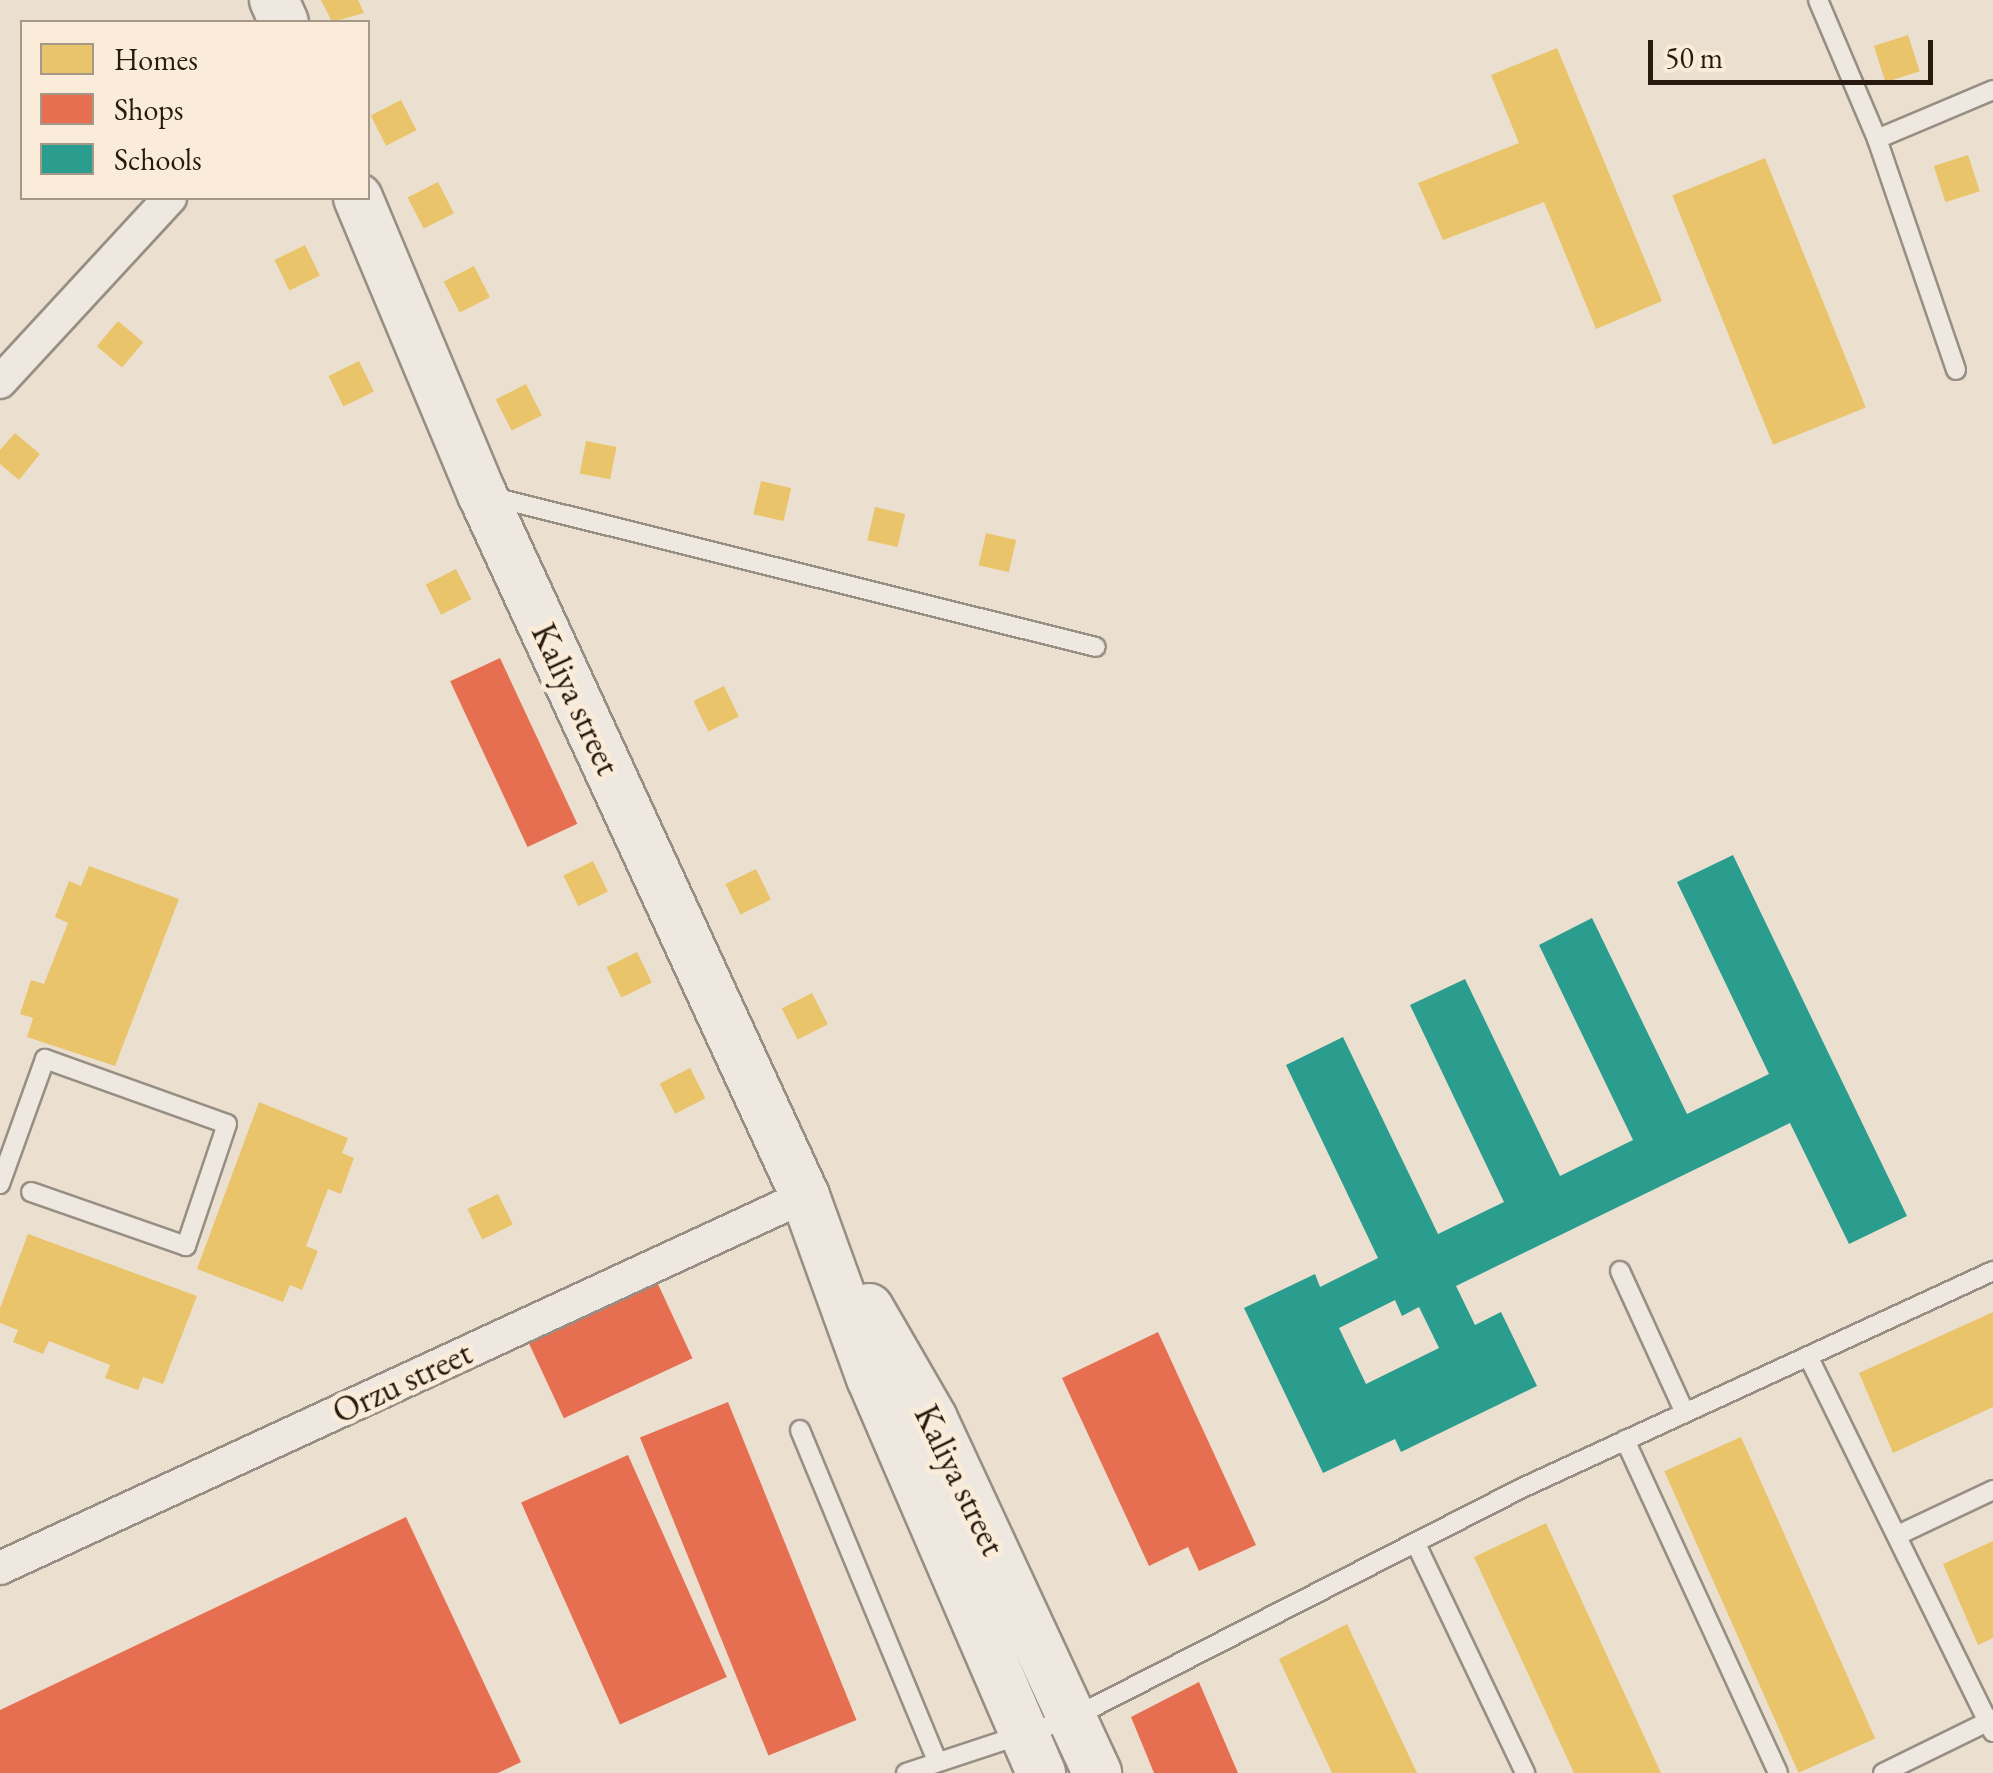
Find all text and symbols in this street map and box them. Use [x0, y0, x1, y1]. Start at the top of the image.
legend [20, 20, 370, 200]
scale bar [1653, 20, 1938, 82]
text: 50 m [1665, 38, 1723, 77]
text: Homes [114, 40, 198, 79]
text: Shops [114, 90, 184, 129]
text: Schools [114, 140, 202, 179]
street label: Kaliya street [523, 617, 629, 781]
street label: Orzu street [326, 1331, 478, 1433]
street label: Kaliya street [906, 1398, 1014, 1562]

